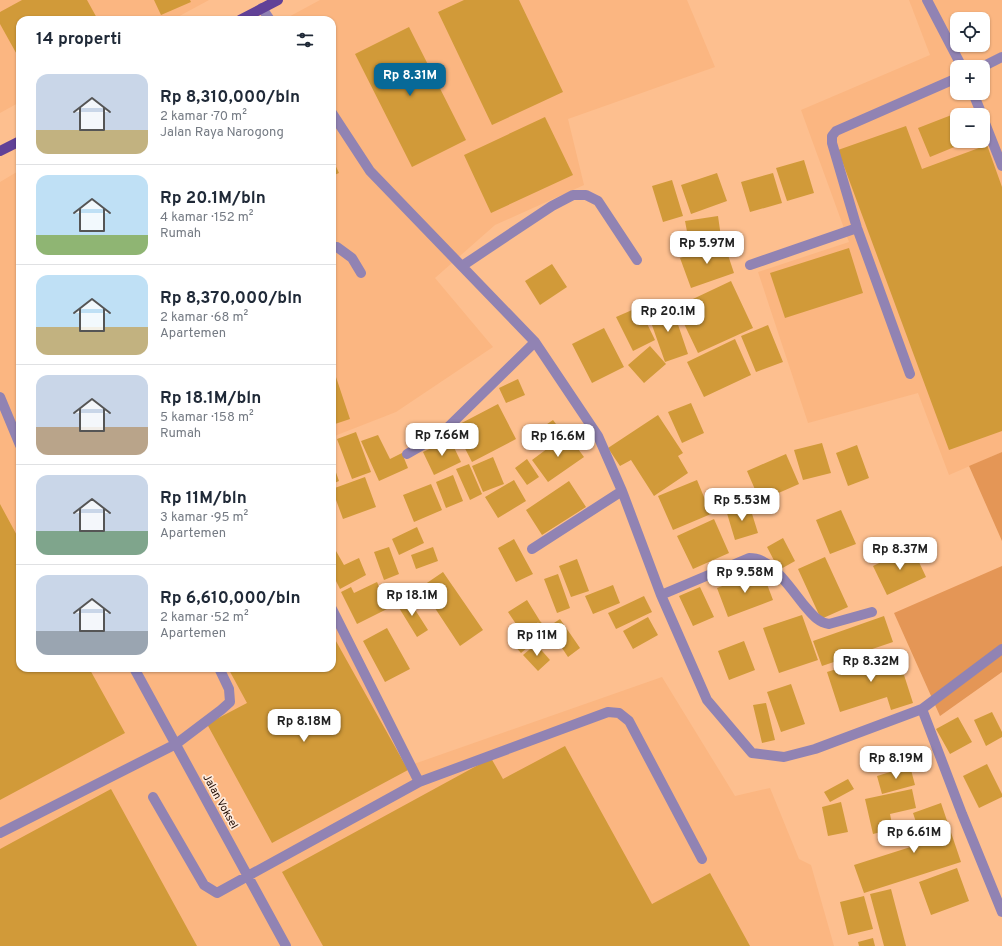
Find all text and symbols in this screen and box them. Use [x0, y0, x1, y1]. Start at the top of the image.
map controls [950, 12, 990, 148]
button: locate [950, 12, 990, 52]
text: 14 properti [36, 29, 122, 51]
icon: filters [294, 29, 316, 51]
button: + [950, 60, 990, 100]
pin: Rp 8.31M [369, 63, 451, 97]
text: Rp 8.31M [383, 68, 437, 84]
text: Rp 8,310,000/bln [160, 87, 300, 109]
icon: home [68, 90, 116, 138]
button: − [950, 108, 990, 148]
text: 2 kamar · 70 m² [160, 109, 247, 125]
text: Jalan Raya Narogong [160, 125, 284, 141]
text: Rp 20.1M/bln [160, 188, 266, 210]
icon: home [68, 191, 116, 239]
text: 4 kamar · 152 m² [160, 210, 254, 226]
text: Rumah [160, 226, 201, 242]
pin: Rp 5.97M [666, 231, 748, 265]
text: Rp 5.97M [679, 236, 735, 252]
text: Rp 8,370,000/bln [160, 288, 302, 310]
icon: home [68, 291, 116, 339]
pin: Rp 20.1M [627, 299, 709, 333]
text: Rp 20.1M [640, 304, 696, 320]
text: 2 kamar · 68 m² [160, 310, 248, 326]
text: Apartemen [160, 326, 226, 342]
text: Rp 18.1M/bln [160, 388, 261, 410]
icon: home [68, 391, 116, 439]
text: 5 kamar · 158 m² [160, 410, 254, 426]
pin: Rp 7.66M [401, 423, 483, 457]
pin: Rp 16.6M [517, 424, 599, 458]
text: Rumah [160, 426, 201, 442]
text: Rp 7.66M [415, 428, 469, 444]
text: Rp 16.6M [531, 429, 585, 445]
text: Rp 11M/bln [160, 488, 247, 510]
pin: Rp 5.53M [701, 488, 783, 522]
icon: home [68, 491, 116, 539]
text: Rp 5.53M [713, 493, 771, 509]
text: 3 kamar · 95 m² [160, 510, 248, 526]
text: Apartemen [160, 526, 226, 542]
pin: Rp 8.37M [859, 537, 941, 571]
text: Rp 8.37M [872, 542, 928, 558]
pin: Rp 9.58M [704, 560, 786, 594]
text: Rp 9.58M [716, 565, 774, 581]
pin: Rp 18.1M [371, 583, 453, 617]
text: Rp 6,610,000/bln [160, 588, 301, 610]
text: Rp 18.1M [386, 588, 438, 604]
icon: home [68, 591, 116, 639]
text: 2 kamar · 52 m² [160, 610, 249, 626]
pin: Rp 11M [504, 623, 570, 657]
text: Apartemen [160, 626, 226, 642]
text: Rp 11M [517, 628, 557, 644]
pin: Rp 8.32M [830, 649, 912, 683]
text: Rp 8.32M [843, 654, 899, 670]
pin: Rp 8.18M [263, 709, 345, 743]
text: Rp 8.18M [277, 714, 331, 730]
pin: Rp 8.19M [855, 746, 937, 780]
text: Rp 8.19M [869, 751, 923, 767]
street label: Jalan Voksel [199, 772, 241, 831]
pin: Rp 6.61M [873, 820, 955, 854]
text: Rp 6.61M [887, 825, 941, 841]

